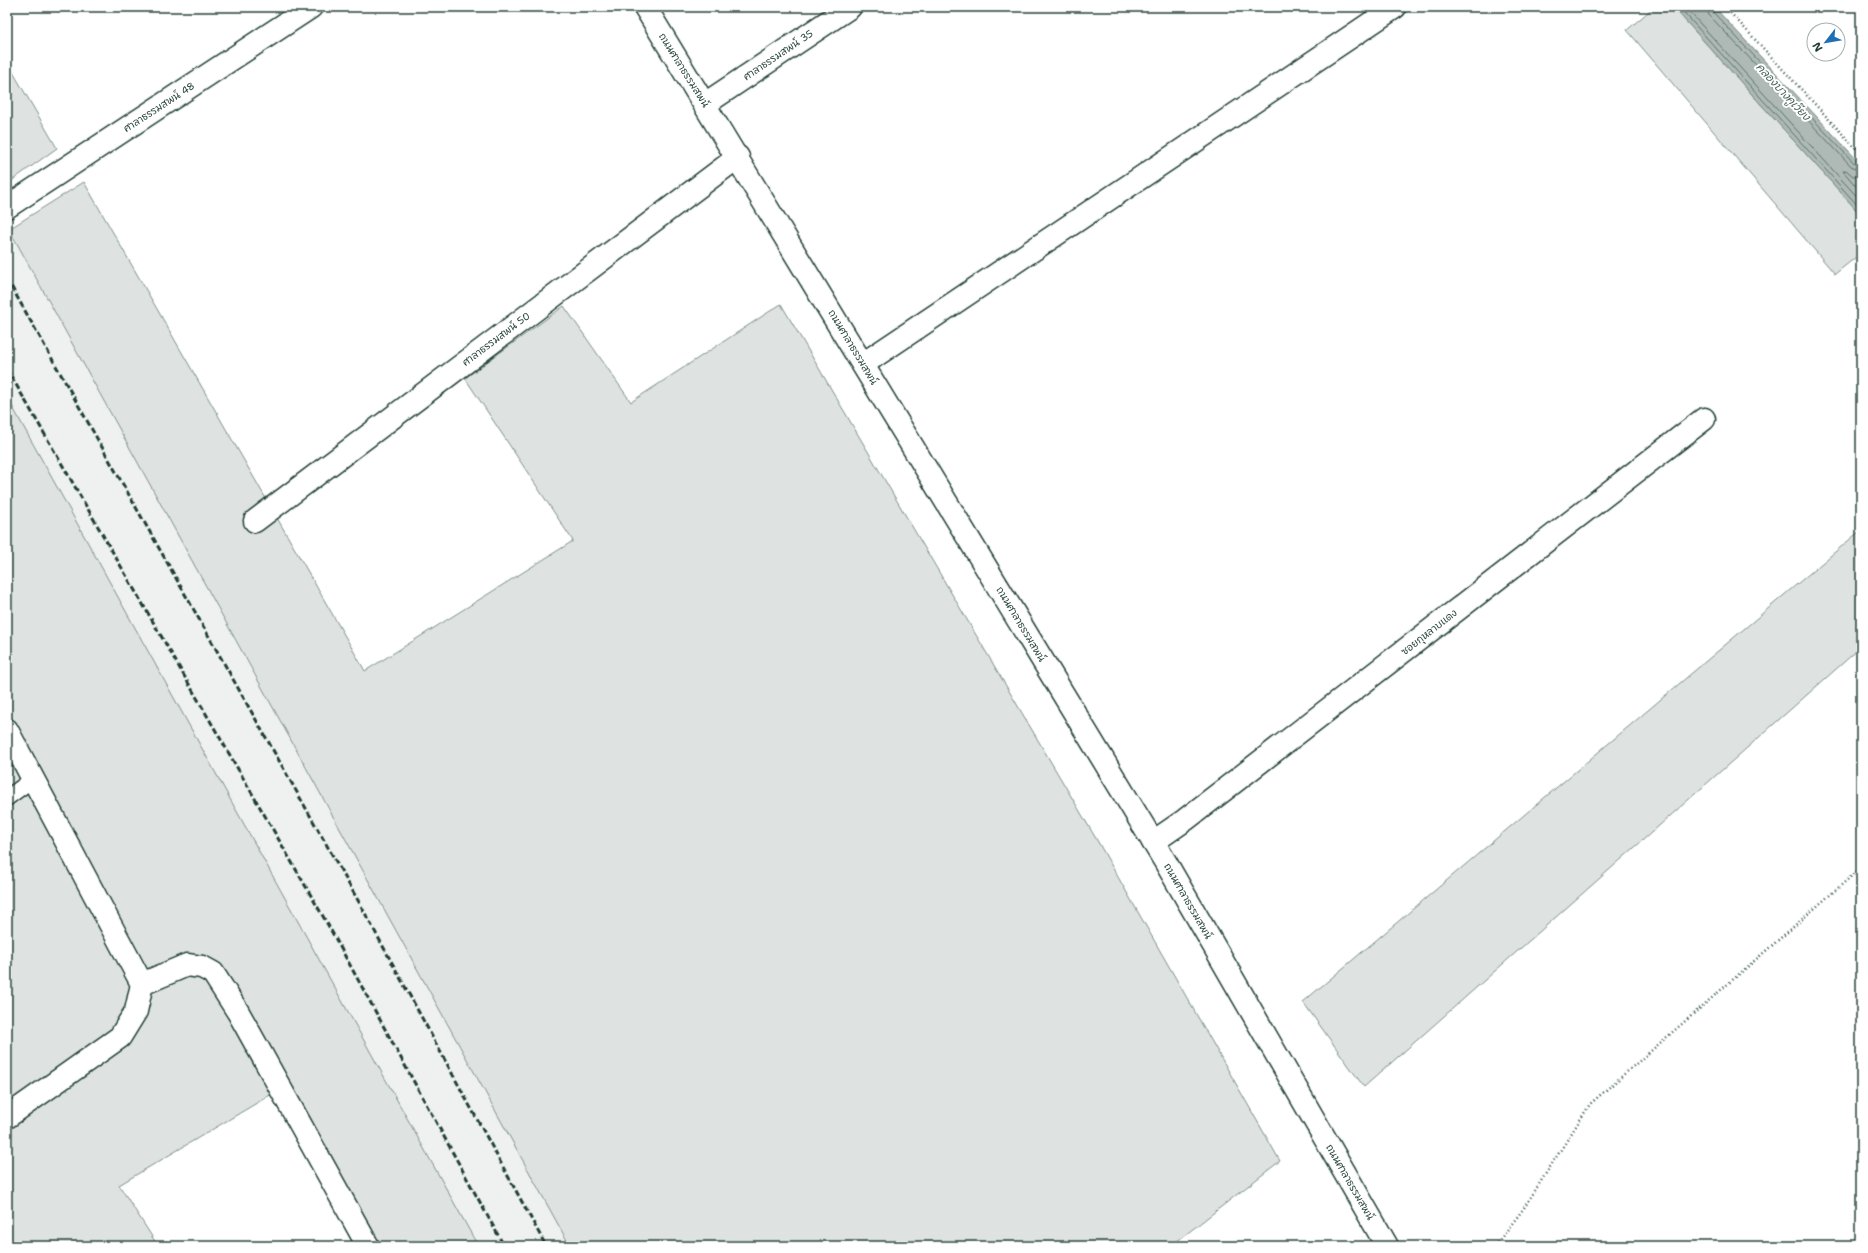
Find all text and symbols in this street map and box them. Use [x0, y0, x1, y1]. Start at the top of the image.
north arrow [1806, 22, 1846, 62]
street label: ศาลาธรรมสพน์ 35 [740, 26, 815, 83]
street label: ถนนศาลาธรรมสพน์ [656, 30, 713, 110]
text: N [1809, 39, 1827, 54]
water label: คลองบางคูเวียง [1752, 60, 1815, 126]
street label: ศาลาธรรมสพน์ 48 [120, 78, 197, 135]
street label: ถนนศาลาธรรมสพน์ [825, 307, 882, 387]
street label: ศาลาธรรมสพน์ 50 [459, 308, 533, 369]
street label: ถนนศาลาธรรมสพน์ [993, 584, 1050, 664]
street label: ซอยกุหลาบแดง [1398, 606, 1461, 659]
street label: ถนนศาลาธรรมสพน์ [1161, 860, 1216, 942]
street label: ถนนศาลาธรรมสพน์ [1323, 1141, 1378, 1223]

